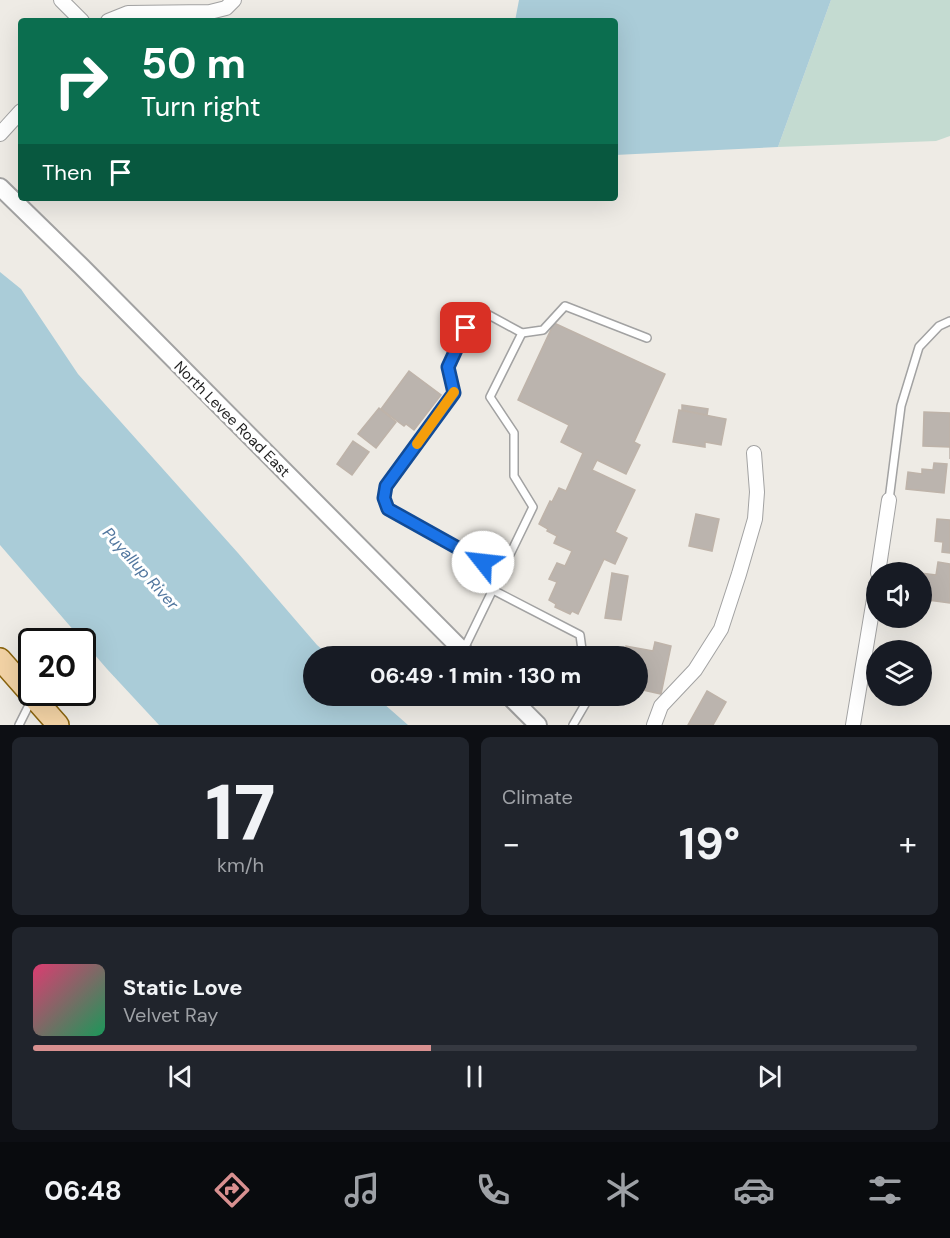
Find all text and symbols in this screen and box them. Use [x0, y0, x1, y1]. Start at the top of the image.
text: 50 m [141, 36, 246, 91]
icon: right [42, 42, 120, 120]
text: Turn right [141, 89, 261, 124]
icon: arrive [104, 156, 137, 189]
text: Then [42, 158, 92, 187]
pin [440, 302, 491, 353]
icon: arrive [449, 311, 482, 344]
street label: North Levee Road East [170, 357, 294, 481]
water label: Puyallup River [98, 523, 184, 615]
position arrow [451, 530, 515, 594]
map controls [866, 562, 932, 706]
button: sound [866, 562, 932, 628]
speed limit sign: 20 [18, 628, 96, 706]
button: layers [866, 640, 932, 706]
text: 06:49 · 1 min · 130 m [370, 661, 581, 690]
text: 17 [205, 762, 276, 863]
text: Climate [502, 784, 573, 810]
text: 19° [679, 814, 740, 873]
text: − [502, 822, 520, 865]
text: + [899, 822, 917, 865]
text: km/h [217, 852, 264, 878]
text: Static Love [123, 973, 243, 1002]
text: Velvet Ray [123, 1002, 218, 1028]
icon: previous [164, 1060, 197, 1093]
icon: pause [458, 1060, 491, 1093]
icon: next [753, 1060, 786, 1093]
icon: directions [211, 1169, 253, 1211]
icon: music [341, 1169, 383, 1211]
icon: phone [472, 1169, 514, 1211]
icon: climate [602, 1169, 644, 1211]
icon: car [733, 1169, 775, 1211]
icon: filters [864, 1169, 906, 1211]
text: 06:48 [44, 1173, 122, 1208]

